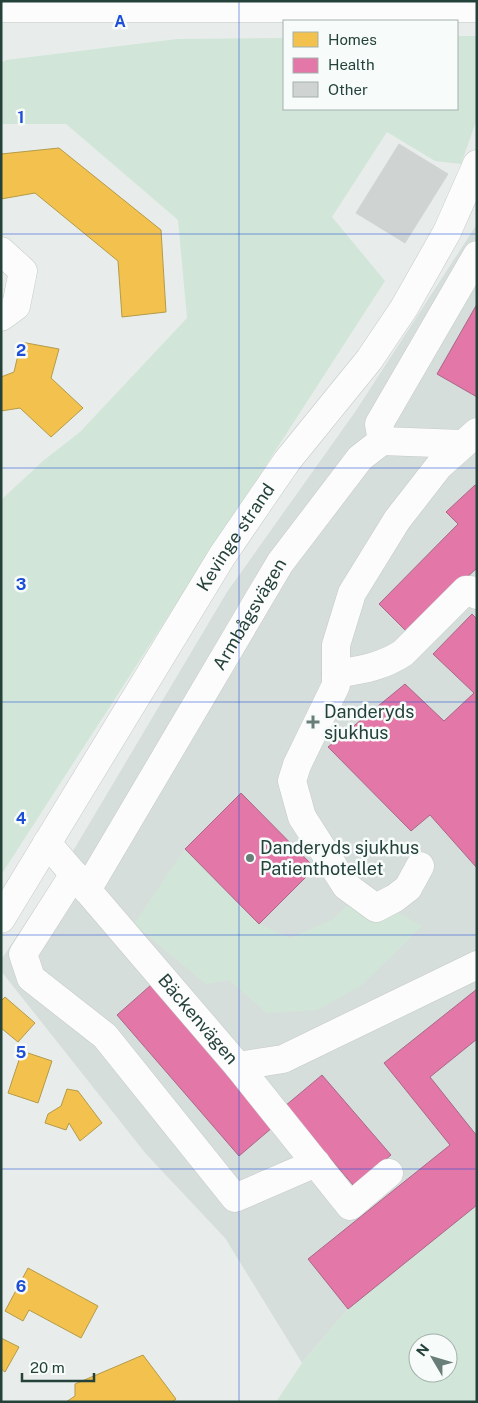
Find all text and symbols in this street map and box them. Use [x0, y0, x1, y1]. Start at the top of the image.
text: A [114, 12, 126, 31]
legend [283, 20, 458, 110]
text: Homes [328, 31, 377, 48]
text: Health [328, 56, 375, 73]
text: Other [328, 81, 368, 98]
text: 1 [18, 108, 24, 127]
text: 2 [16, 341, 26, 360]
street label: Kevinge strand [192, 479, 279, 595]
street label: Armbågsvägen [208, 554, 290, 674]
text: 3 [16, 575, 26, 594]
place label: Danderyds sjukhus [324, 701, 414, 743]
marker: Danderyds sjukhus [306, 715, 320, 729]
text: 4 [16, 809, 27, 828]
place label: Danderyds sjukhus Patienthotellet [260, 837, 419, 879]
marker: Danderyds sjukhus Patienthotellet [244, 852, 256, 864]
street label: Bäckenvägen [154, 969, 243, 1068]
text: 5 [16, 1043, 27, 1062]
text: 6 [16, 1277, 26, 1296]
north arrow [408, 1333, 458, 1383]
text: N [413, 1341, 432, 1359]
scale bar [22, 1350, 95, 1382]
text: 20 m [30, 1359, 65, 1376]

